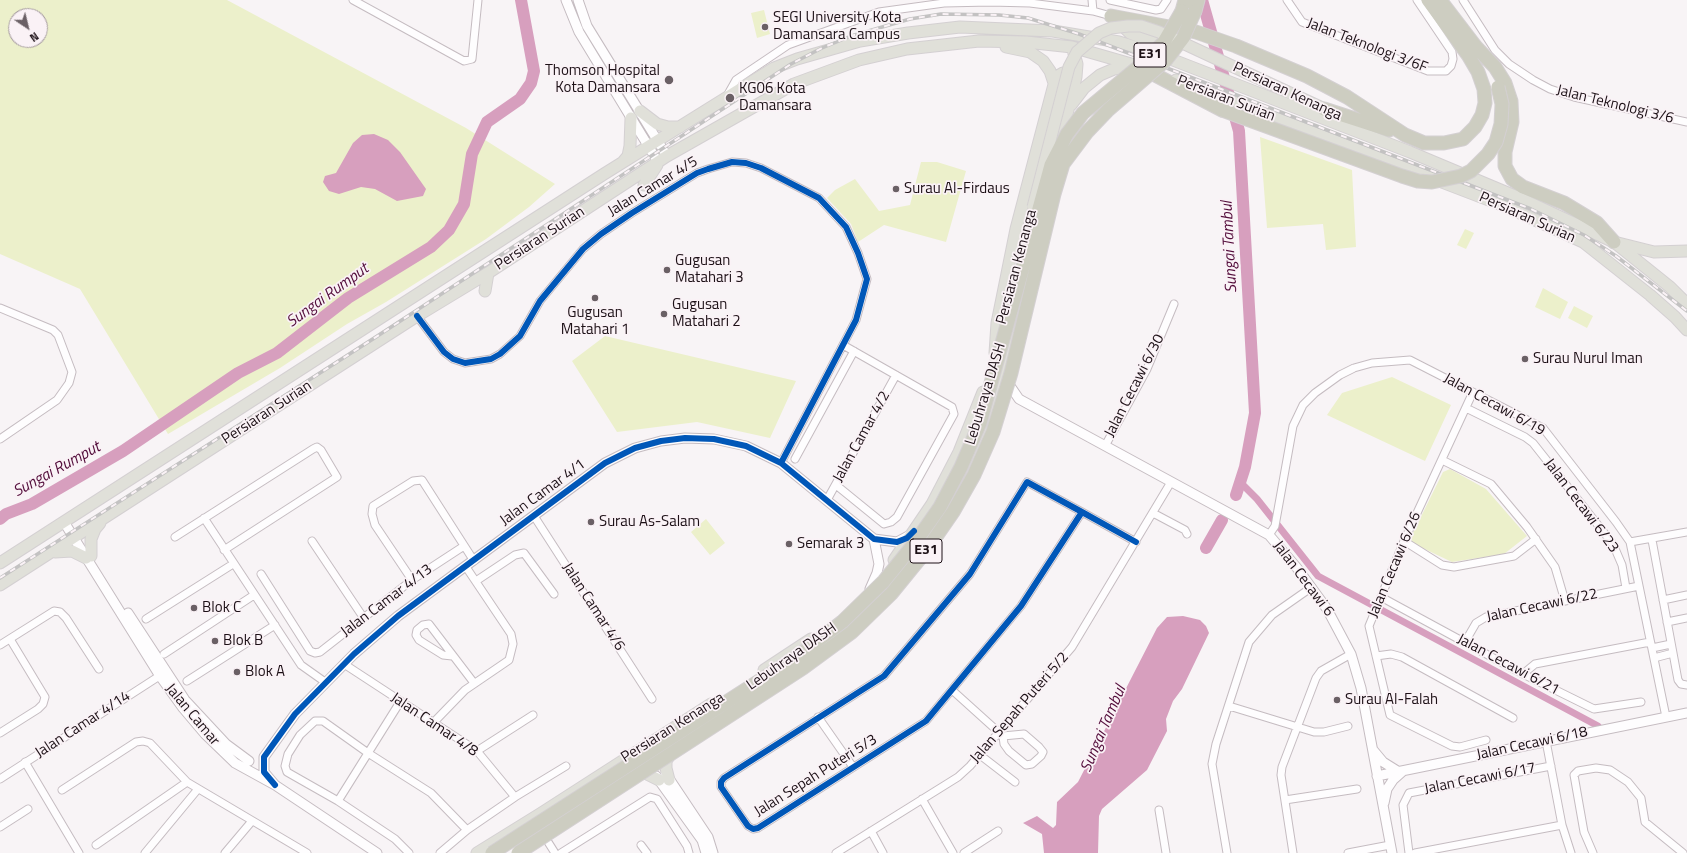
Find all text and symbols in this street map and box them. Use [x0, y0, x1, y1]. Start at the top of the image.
north arrow [8, 8, 48, 48]
place label: SEGI University Kota Damansara Campus [773, 9, 901, 44]
street label: Jalan Teknologi 3/6F [1304, 15, 1430, 77]
marker: SEGI University Kota Damansara Campus [760, 22, 770, 32]
text: N [27, 28, 42, 46]
road number: E31 [1134, 43, 1166, 67]
street label: Persiaran Kenanga [1230, 59, 1344, 125]
place label: Thomson Hospital Kota Damansara [545, 62, 660, 97]
street label: Persiaran Surian [1174, 72, 1278, 126]
marker: Thomson Hospital Kota Damansara [663, 74, 675, 86]
place label: KG06 Kota Damansara [739, 80, 811, 115]
street label: Jalan Teknologi 3/6 [1555, 82, 1675, 128]
marker: KG06 Kota Damansara [724, 92, 736, 104]
street label: Jalan Camar 4/5 [605, 153, 701, 221]
place label: Surau Al-Firdaus [904, 180, 1010, 198]
marker: Surau Al-Firdaus [891, 184, 901, 194]
street label: Persiaran Surian [1476, 189, 1578, 247]
water label: Sungai Tambul [1218, 200, 1242, 294]
street label: Persiaran Surian [492, 203, 588, 275]
street label: Persiaran Kenanga [993, 208, 1041, 326]
place label: Gugusan Matahari 3 [675, 252, 744, 287]
water label: Sungai Rumput [283, 260, 373, 332]
marker: Gugusan Matahari 3 [662, 265, 672, 275]
marker: Gugusan Matahari 1 [590, 293, 600, 303]
place label: Gugusan Matahari 2 [672, 296, 741, 331]
place label: Gugusan Matahari 1 [561, 304, 629, 339]
marker: Gugusan Matahari 2 [659, 309, 669, 319]
street label: Jalan Cecawi 6/30 [1101, 331, 1169, 441]
street label: Lebuhraya DASH [962, 341, 1010, 447]
place label: Surau Nurul Iman [1533, 350, 1643, 368]
marker: Surau Nurul Iman [1520, 354, 1530, 364]
street label: Jalan Cecawi 6/19 [1440, 370, 1548, 440]
street label: Persiaran Surian [219, 377, 315, 449]
street label: Jalan Camar 4/2 [830, 388, 894, 486]
water label: Sungai Rumput [10, 438, 104, 502]
street label: Jalan Cecawi 6/23 [1540, 455, 1622, 557]
street label: Jalan Camar 4/1 [497, 456, 589, 530]
street label: Jalan Cecawi 6/26 [1365, 509, 1425, 621]
place label: Surau As-Salam [599, 513, 700, 531]
marker: Surau As-Salam [586, 517, 596, 527]
place label: Semarak 3 [797, 535, 864, 553]
street label: Jalan Cecawi 6 [1269, 538, 1337, 620]
marker: Semarak 3 [784, 539, 794, 549]
road number: E31 [910, 539, 942, 563]
street label: Jalan Camar 4/6 [558, 560, 628, 654]
street label: Jalan Camar 4/13 [338, 561, 436, 641]
street label: Jalan Cecawi 6/22 [1485, 585, 1599, 627]
place label: Blok C [202, 599, 241, 617]
marker: Blok C [189, 603, 199, 613]
street label: Lebuhraya DASH [744, 619, 840, 695]
street label: Jalan Cecawi 6/21 [1454, 630, 1562, 700]
place label: Blok B [223, 632, 263, 650]
marker: Blok B [210, 636, 220, 646]
street label: Jalan Sepah Puteri 5/2 [967, 649, 1073, 767]
place label: Blok A [245, 663, 285, 681]
marker: Blok A [232, 667, 242, 677]
street label: Jalan Camar [161, 680, 223, 750]
water label: Sungai Tambul [1077, 683, 1131, 775]
street label: Jalan Camar 4/14 [32, 688, 134, 762]
street label: Jalan Camar 4/8 [387, 689, 481, 761]
street label: Persiaran Kenanga [618, 689, 728, 767]
place label: Surau Al-Falah [1345, 691, 1438, 709]
marker: Surau Al-Falah [1332, 695, 1342, 705]
street label: Jalan Cecawi 6/18 [1475, 723, 1589, 765]
street label: Jalan Sepah Puteri 5/3 [751, 731, 881, 821]
street label: Jalan Cecawi 6/17 [1423, 759, 1537, 799]

